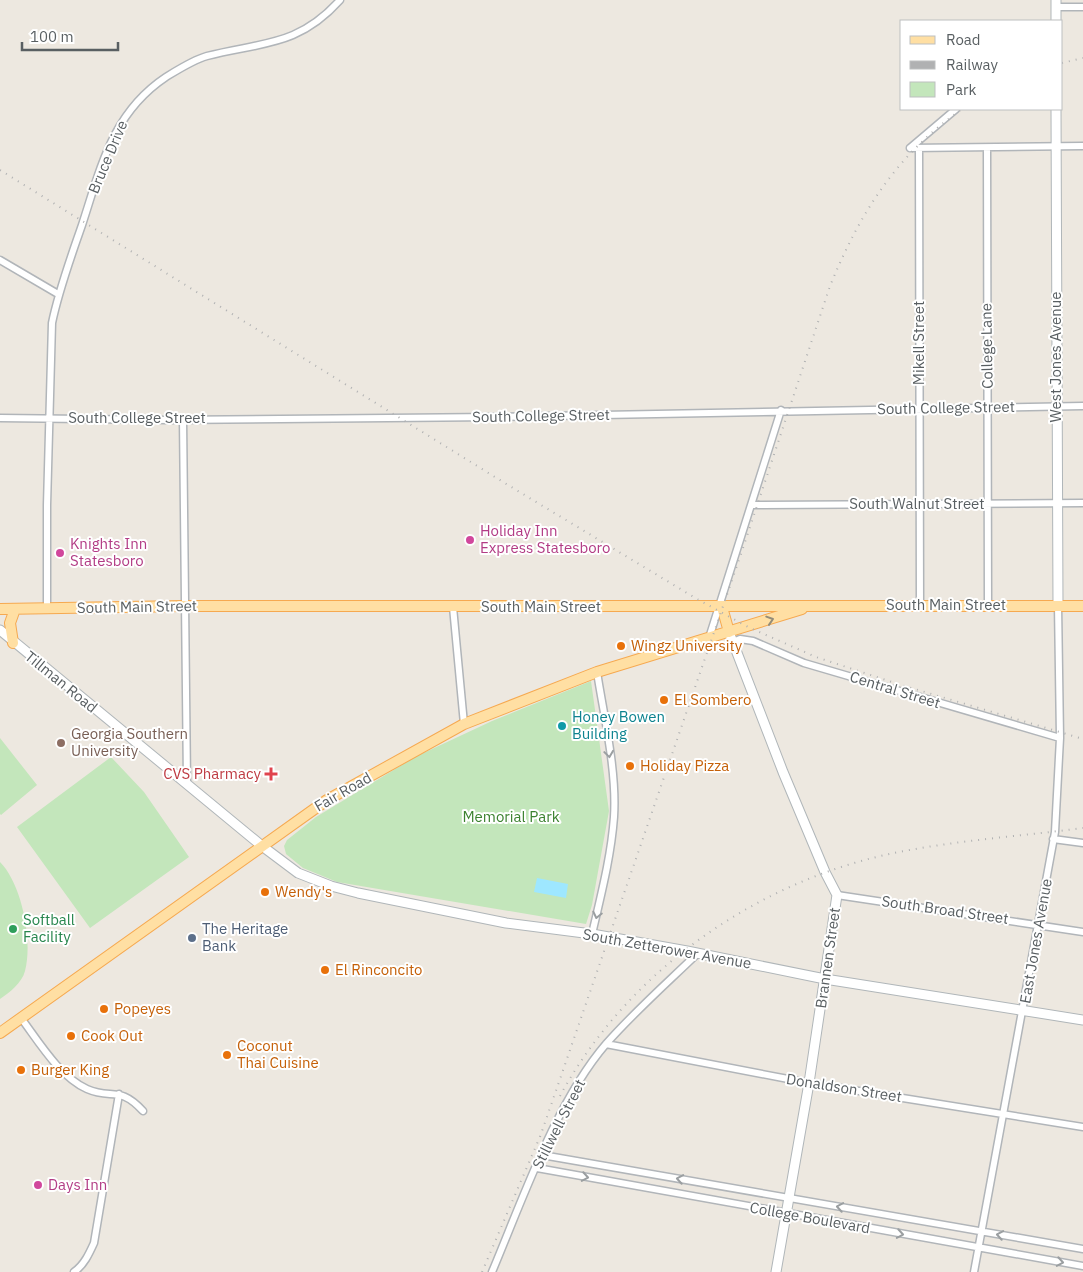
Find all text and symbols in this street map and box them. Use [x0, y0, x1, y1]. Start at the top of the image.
scale bar [22, 20, 119, 52]
legend [900, 20, 1063, 110]
text: 100 m [30, 27, 74, 46]
text: Road [946, 30, 981, 49]
text: Railway [946, 55, 999, 74]
text: Park [946, 80, 976, 99]
street label: Bruce Drive [84, 117, 131, 196]
street label: West Jones Avenue [1046, 291, 1065, 423]
street label: Mikell Street [909, 301, 928, 385]
street label: College Lane [976, 303, 997, 389]
street label: South College Street [877, 397, 1015, 418]
street label: South College Street [472, 405, 610, 426]
street label: South College Street [68, 408, 206, 427]
street label: South Walnut Street [849, 494, 985, 513]
place label: Holiday Inn Express Statesboro [480, 521, 610, 557]
place label: Knights Inn Statesboro [70, 534, 147, 570]
marker: Holiday Inn Express Statesboro [464, 534, 476, 546]
marker: Knights Inn Statesboro [54, 547, 66, 559]
street label: South Main Street [886, 595, 1006, 614]
street label: South Main Street [77, 596, 197, 617]
street label: South Main Street [481, 597, 601, 616]
one-way arrow [765, 616, 773, 626]
place label: Wingz University [631, 636, 743, 655]
marker: Wingz University [615, 640, 627, 652]
street label: Tillman Road [21, 647, 102, 717]
street label: Central Street [848, 667, 943, 712]
place label: El Sombero [674, 690, 751, 709]
marker: El Sombero [658, 694, 670, 706]
place label: Honey Bowen Building [572, 707, 665, 743]
marker: Honey Bowen Building [556, 720, 568, 732]
place label: Georgia Southern University [71, 724, 188, 760]
marker: Georgia Southern University [55, 737, 67, 749]
one-way arrow [603, 751, 614, 759]
place label: Holiday Pizza [640, 756, 729, 775]
marker: Holiday Pizza [624, 760, 636, 772]
place label: CVS Pharmacy [163, 764, 262, 783]
marker: CVS Pharmacy [265, 768, 277, 780]
street label: Fair Road [311, 768, 375, 816]
park label: Memorial Park [462, 807, 560, 826]
street label: East Jones Avenue [1015, 877, 1056, 1005]
place label: Wendy's [275, 882, 332, 901]
marker: Wendy's [259, 886, 271, 898]
street label: South Broad Street [880, 891, 1010, 928]
street label: Brannen Street [811, 906, 844, 1010]
place label: Softball Facility [23, 910, 75, 946]
one-way arrow [592, 911, 602, 920]
place label: The Heritage Bank [202, 919, 288, 955]
marker: Softball Facility [7, 923, 19, 935]
street label: South Zetterower Avenue [581, 924, 753, 973]
marker: The Heritage Bank [186, 932, 198, 944]
place label: El Rinconcito [335, 960, 423, 979]
marker: El Rinconcito [319, 964, 331, 976]
place label: Popeyes [114, 999, 171, 1018]
marker: Popeyes [98, 1003, 110, 1015]
place label: Cook Out [81, 1026, 143, 1045]
marker: Cook Out [65, 1030, 77, 1042]
place label: Coconut Thai Cuisine [237, 1036, 319, 1072]
marker: Coconut Thai Cuisine [221, 1049, 233, 1061]
place label: Burger King [31, 1060, 109, 1079]
marker: Burger King [15, 1064, 27, 1076]
street label: Donaldson Street [785, 1069, 903, 1106]
street label: Stillwell Street [528, 1076, 589, 1172]
one-way arrow [580, 1172, 589, 1182]
place label: Days Inn [48, 1175, 107, 1194]
one-way arrow [676, 1175, 685, 1185]
marker: Days Inn [32, 1179, 44, 1191]
street label: College Boulevard [748, 1198, 872, 1237]
one-way arrow [836, 1203, 845, 1213]
one-way arrow [895, 1228, 904, 1238]
one-way arrow [996, 1231, 1005, 1241]
one-way arrow [1056, 1256, 1064, 1266]

